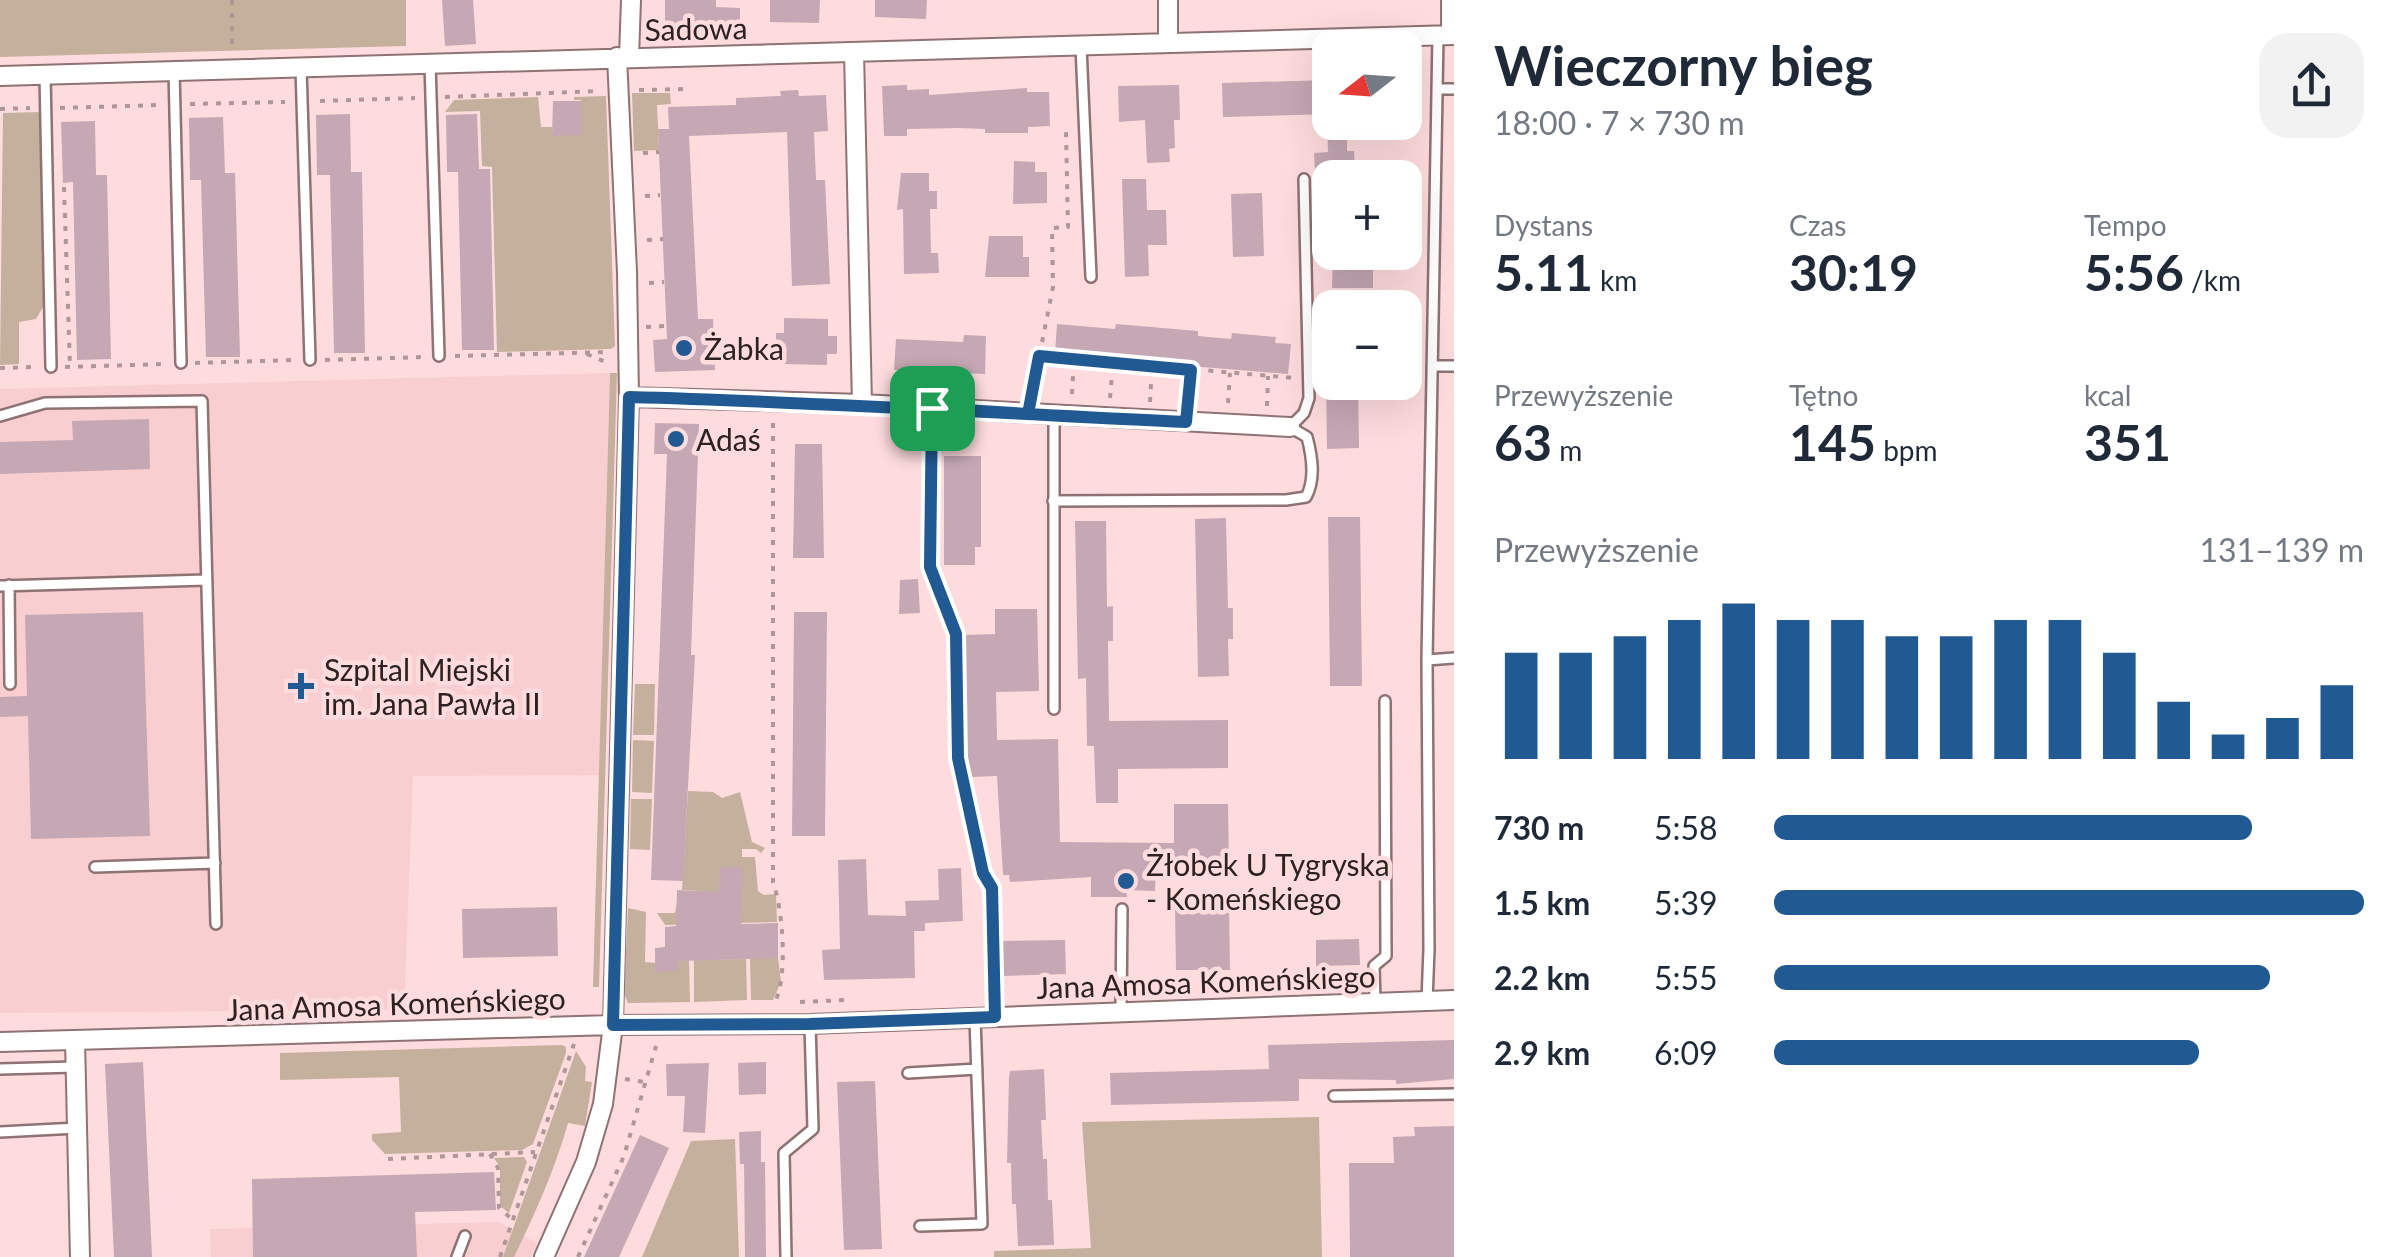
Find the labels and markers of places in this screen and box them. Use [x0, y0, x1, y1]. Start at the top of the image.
place label: Żabka [704, 330, 784, 366]
marker: Żabka [673, 337, 695, 359]
pin [890, 366, 975, 451]
place label: Adaś [696, 421, 761, 457]
marker: Adaś [665, 428, 687, 450]
place label: Szpital Miejski im. Jana Pawła II [324, 651, 541, 721]
marker: Szpital Miejski im. Jana Pawła II [288, 673, 314, 699]
place label: Żłobek U Tygryska - Komeńskiego [1146, 846, 1390, 916]
marker: Żłobek U Tygryska - Komeńskiego [1115, 870, 1137, 892]

